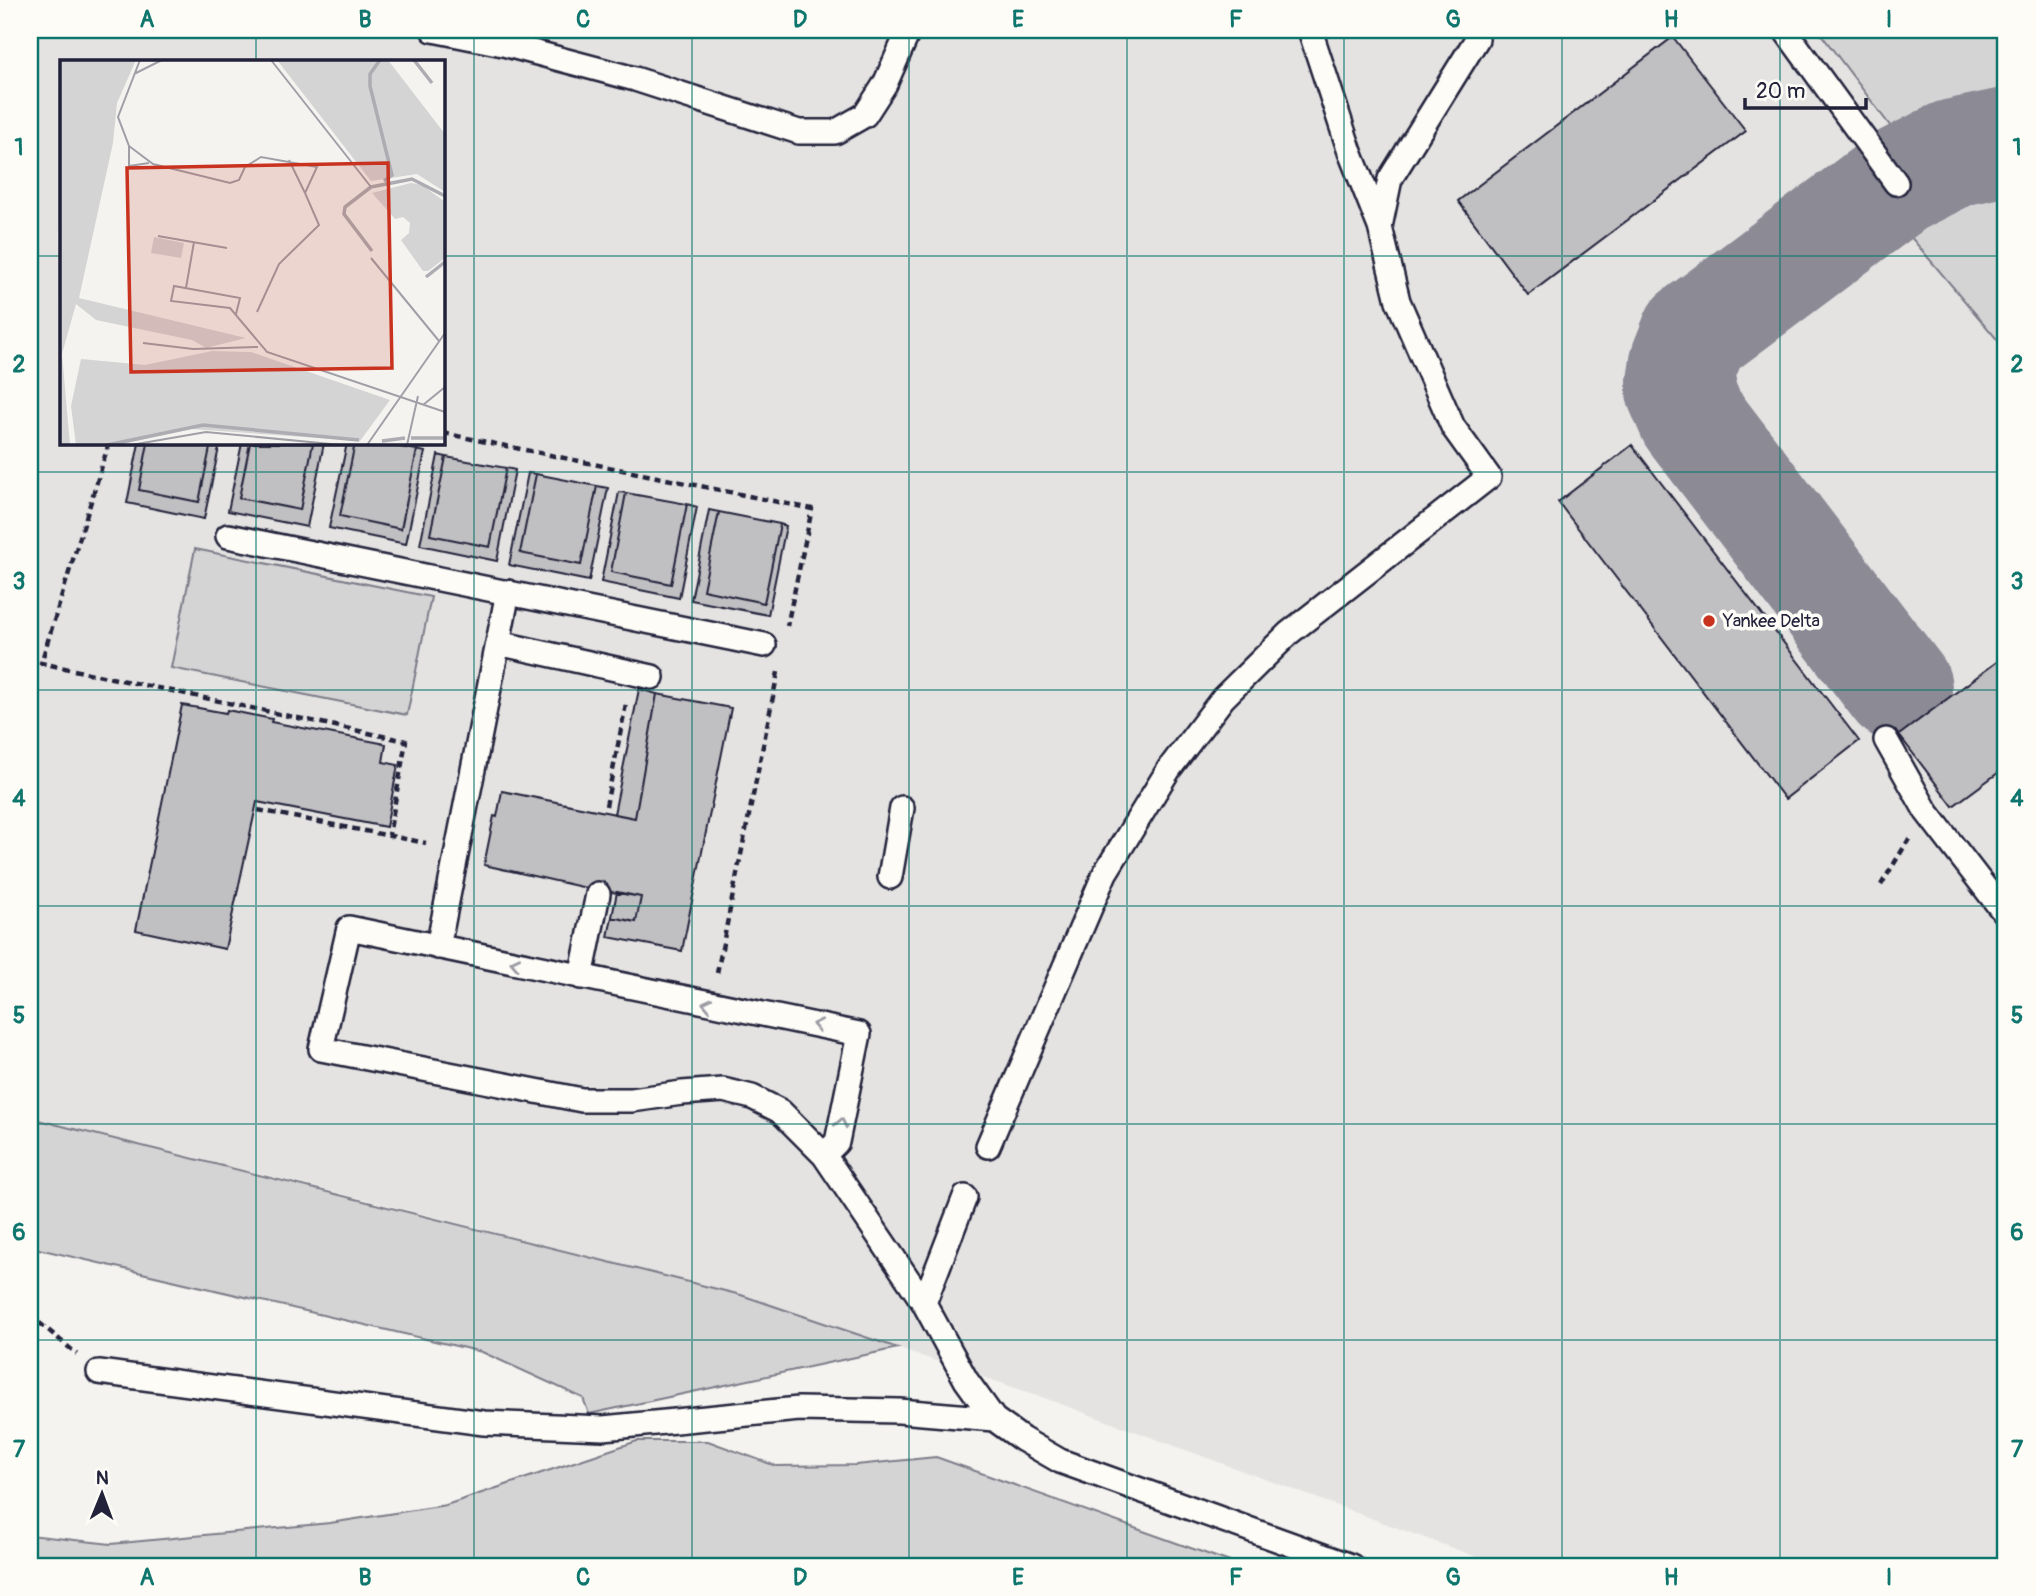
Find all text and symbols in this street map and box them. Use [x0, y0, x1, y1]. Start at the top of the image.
text: A [140, 5, 155, 34]
text: B [358, 5, 372, 34]
text: C [576, 5, 590, 34]
text: D [793, 5, 807, 34]
text: E [1012, 5, 1024, 34]
text: F [1229, 5, 1243, 34]
text: G [1445, 5, 1461, 34]
text: H [1664, 5, 1678, 34]
text: I [1886, 5, 1892, 34]
inset map [60, 60, 444, 444]
scale bar [1745, 66, 1866, 110]
text: 20 m [1756, 78, 1805, 105]
text: 1 [15, 133, 24, 162]
text: 1 [2013, 133, 2022, 162]
text: 2 [13, 350, 26, 379]
text: 2 [2011, 350, 2024, 379]
text: 3 [13, 567, 25, 596]
text: 3 [2011, 567, 2023, 596]
place label: Yankee Delta [1722, 610, 1820, 633]
marker: Yankee Delta [1701, 613, 1717, 629]
text: 4 [12, 784, 26, 813]
text: 4 [2010, 784, 2024, 813]
one-way arrow [509, 956, 521, 971]
one-way arrow [701, 997, 713, 1012]
text: 5 [13, 1001, 25, 1030]
text: 5 [2011, 1001, 2023, 1030]
one-way arrow [811, 1018, 823, 1033]
one-way arrow [832, 1117, 847, 1129]
text: 6 [12, 1218, 26, 1247]
text: 6 [2010, 1218, 2024, 1247]
text: 7 [13, 1435, 26, 1464]
text: 7 [2011, 1435, 2024, 1464]
north arrow [66, 1460, 136, 1530]
text: N [96, 1466, 109, 1490]
text: A [140, 1563, 155, 1592]
text: B [358, 1563, 372, 1592]
text: C [576, 1563, 590, 1592]
text: D [793, 1563, 807, 1592]
text: E [1012, 1563, 1024, 1592]
text: F [1229, 1563, 1243, 1592]
text: G [1445, 1563, 1461, 1592]
text: H [1664, 1563, 1678, 1592]
text: I [1886, 1563, 1892, 1592]

